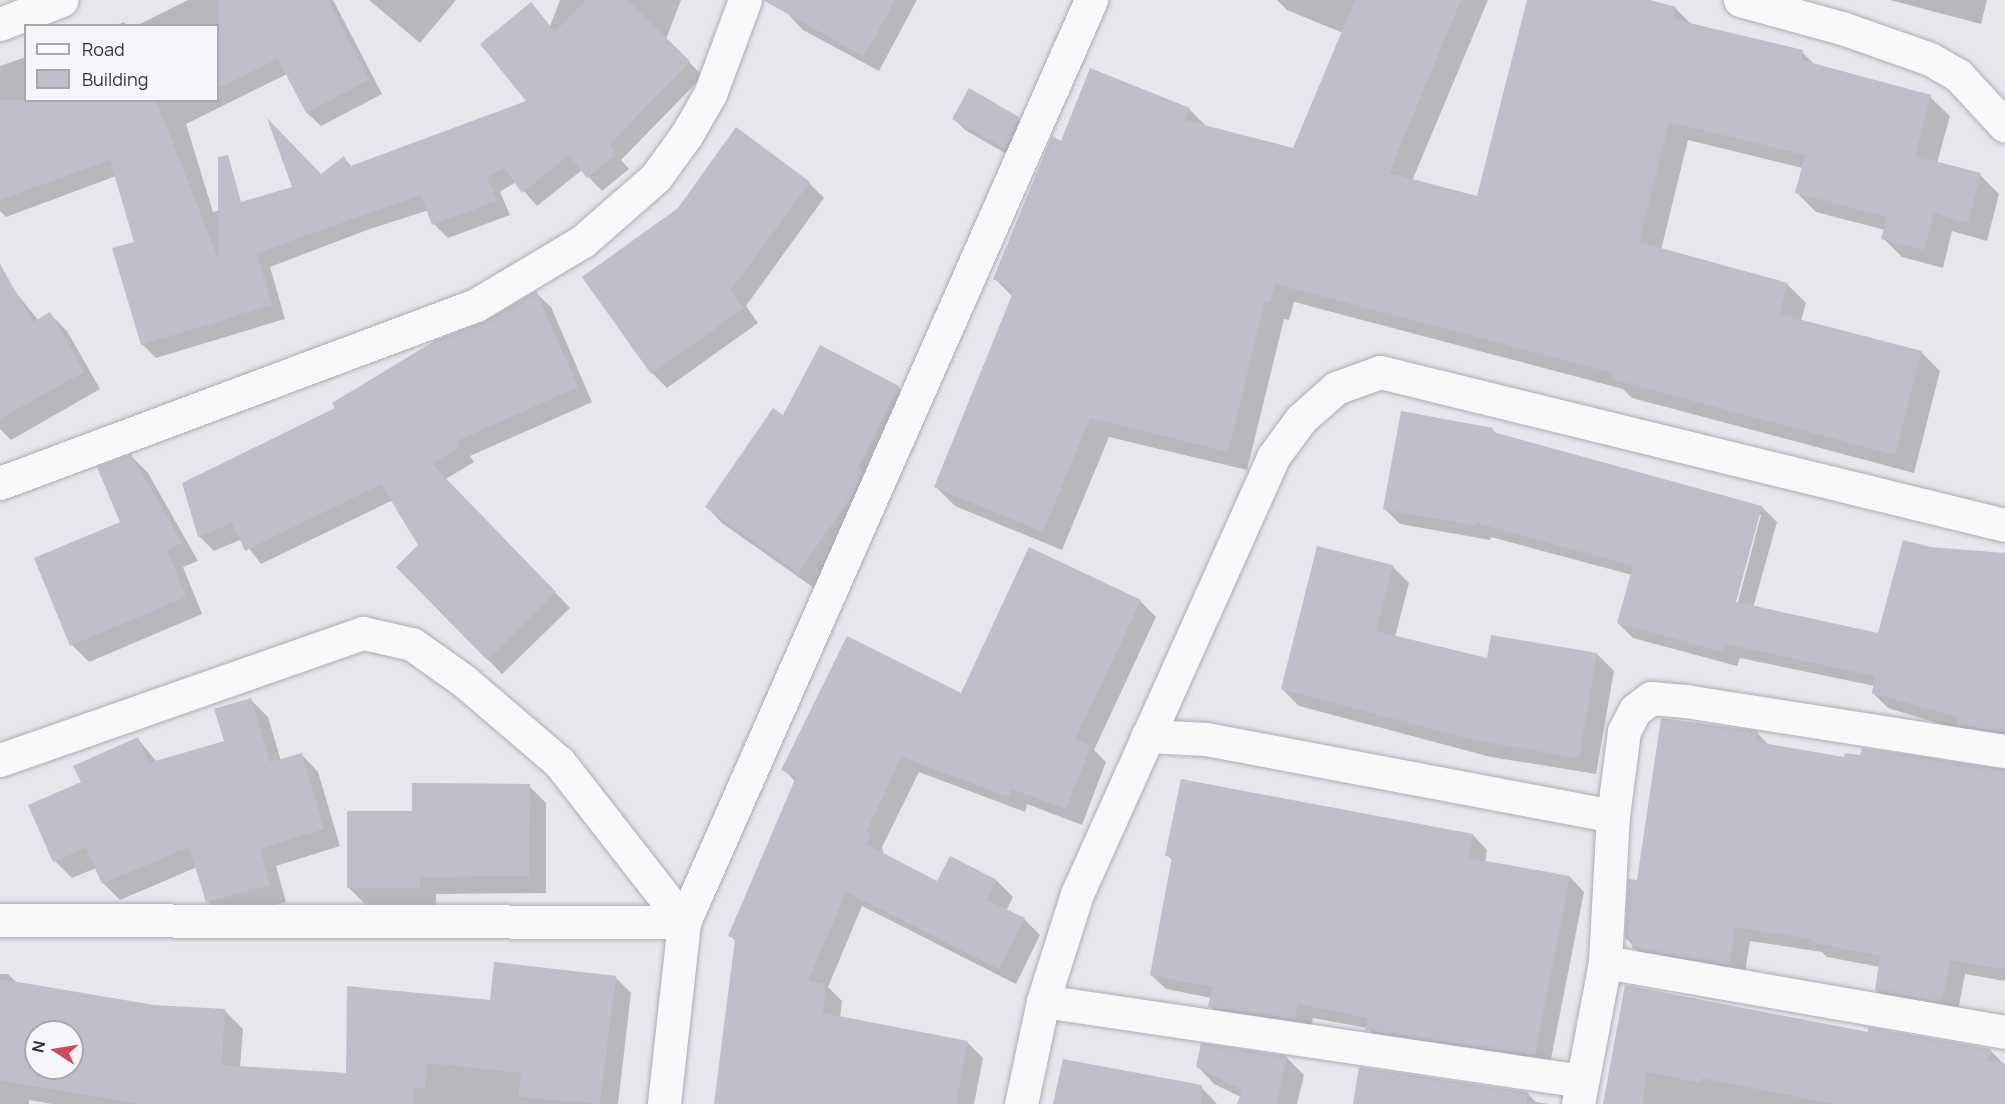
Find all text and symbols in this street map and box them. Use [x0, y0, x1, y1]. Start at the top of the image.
legend [24, 24, 219, 102]
text: Road [82, 37, 125, 61]
text: Building [82, 67, 148, 91]
north arrow [24, 1020, 84, 1080]
text: N [26, 1039, 50, 1055]

